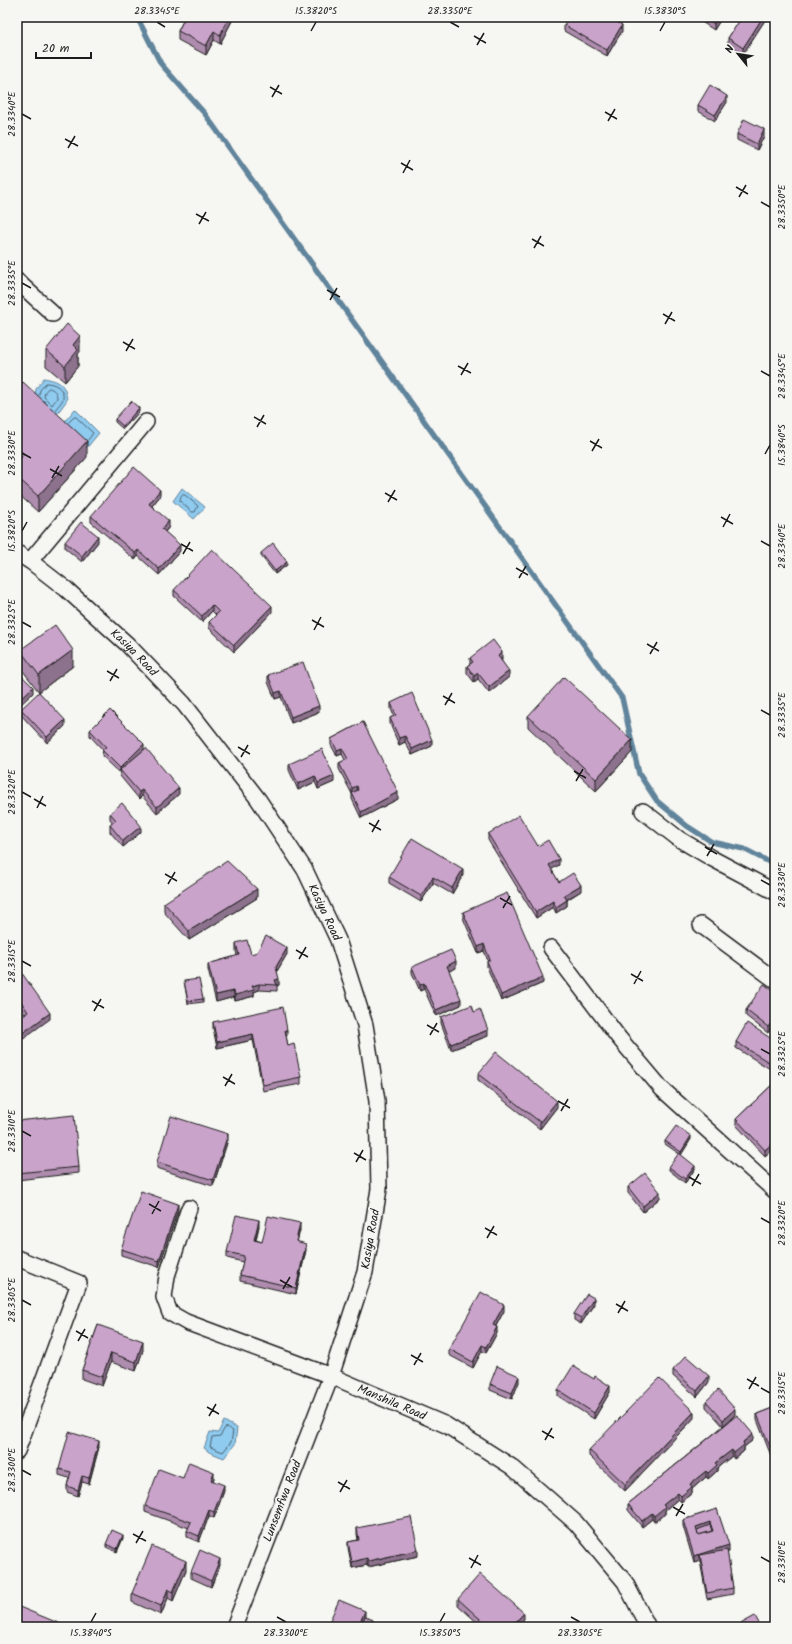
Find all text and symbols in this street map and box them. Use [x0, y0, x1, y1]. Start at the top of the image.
text: 28.3345°E [134, 3, 181, 19]
text: 15.3820°S [295, 3, 338, 19]
text: 28.3350°E [427, 3, 474, 19]
text: 15.3830°S [644, 3, 687, 19]
scale bar [36, 34, 91, 60]
north arrow [718, 34, 758, 74]
text: 20 m [42, 39, 70, 58]
text: N [721, 42, 740, 57]
text: 28.3340°E [4, 90, 20, 137]
text: 28.3350°E [774, 183, 790, 230]
text: 28.3335°E [4, 259, 20, 306]
text: 28.3345°E [774, 352, 790, 399]
text: 15.3840°S [774, 423, 790, 466]
text: 28.3330°E [4, 429, 20, 476]
text: 15.3820°S [4, 509, 20, 552]
text: 28.3340°E [774, 522, 790, 569]
text: 28.3325°E [4, 598, 20, 645]
street label: Kasiya Road [106, 624, 163, 682]
text: 28.3335°E [774, 691, 790, 738]
text: 28.3320°E [4, 768, 20, 815]
text: 28.3330°E [774, 861, 790, 908]
street label: Kasiya Road [303, 881, 346, 945]
text: 28.3315°E [4, 938, 20, 983]
text: 28.3325°E [774, 1030, 790, 1077]
text: 28.3310°E [4, 1108, 20, 1153]
text: 28.3320°E [774, 1199, 790, 1246]
street label: Kasiya Road [356, 1207, 385, 1271]
text: 28.3305°E [4, 1276, 20, 1323]
text: 28.3315°E [774, 1370, 790, 1415]
street label: Manshila Road [354, 1379, 430, 1426]
text: 28.3300°E [4, 1446, 20, 1492]
street label: Lunsemfwa Road [258, 1457, 307, 1545]
text: 28.3310°E [774, 1539, 790, 1584]
text: 15.3840°S [70, 1625, 113, 1641]
text: 28.3300°E [264, 1625, 310, 1641]
text: 15.3850°S [419, 1625, 462, 1641]
text: 28.3305°E [557, 1625, 604, 1641]

